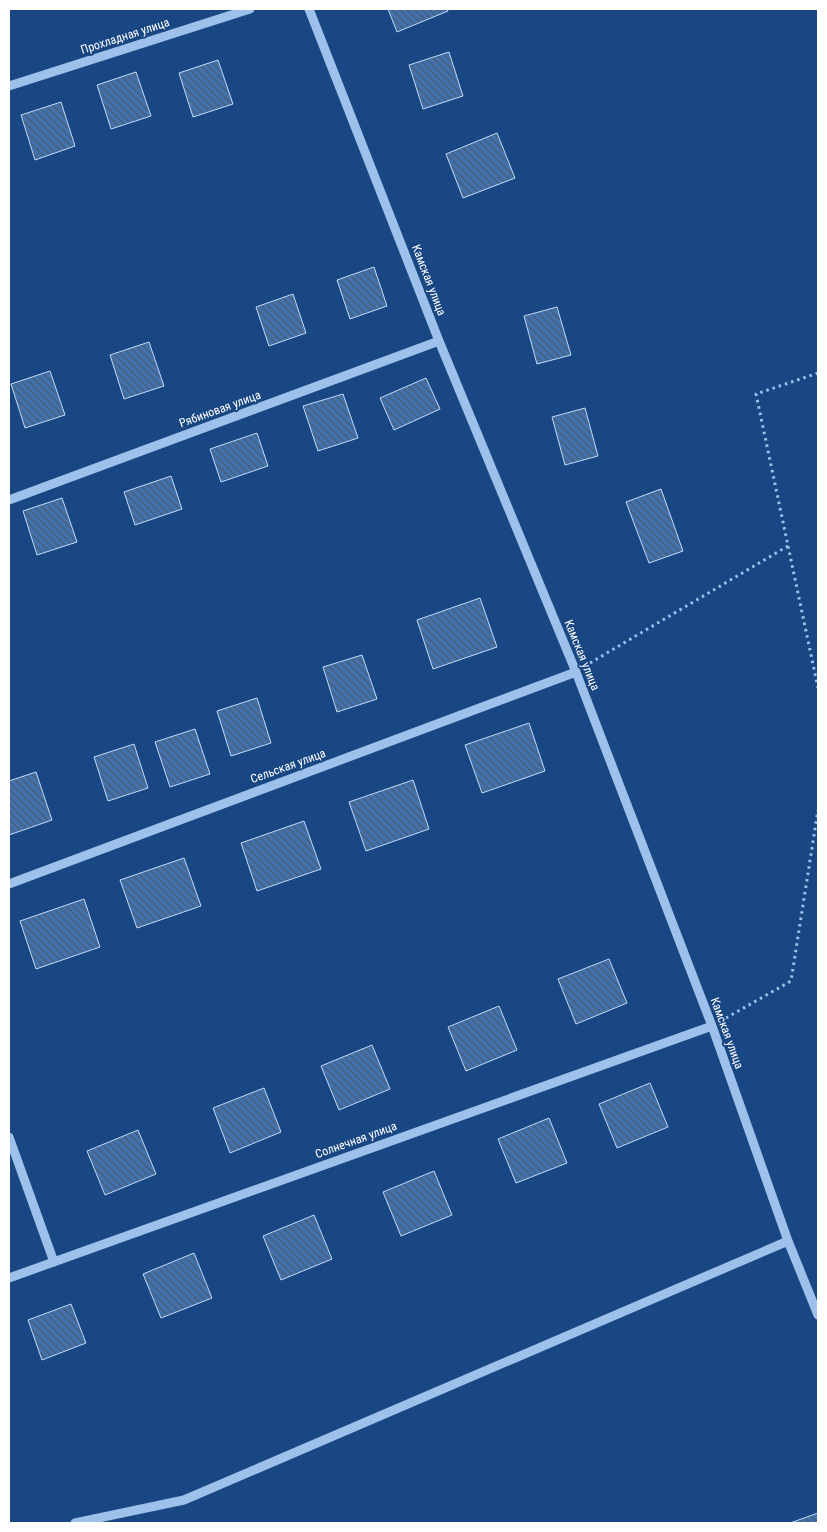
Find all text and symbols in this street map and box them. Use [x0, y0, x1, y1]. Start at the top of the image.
street label: Прохладная улица [79, 15, 171, 57]
street label: Камская улица [409, 243, 449, 318]
street label: Рябиновая улица [177, 388, 263, 430]
street label: Камская улица [561, 618, 603, 693]
street label: Сельская улица [249, 746, 328, 786]
street label: Камская улица [708, 995, 746, 1071]
street label: Солнечная улица [313, 1119, 399, 1161]

